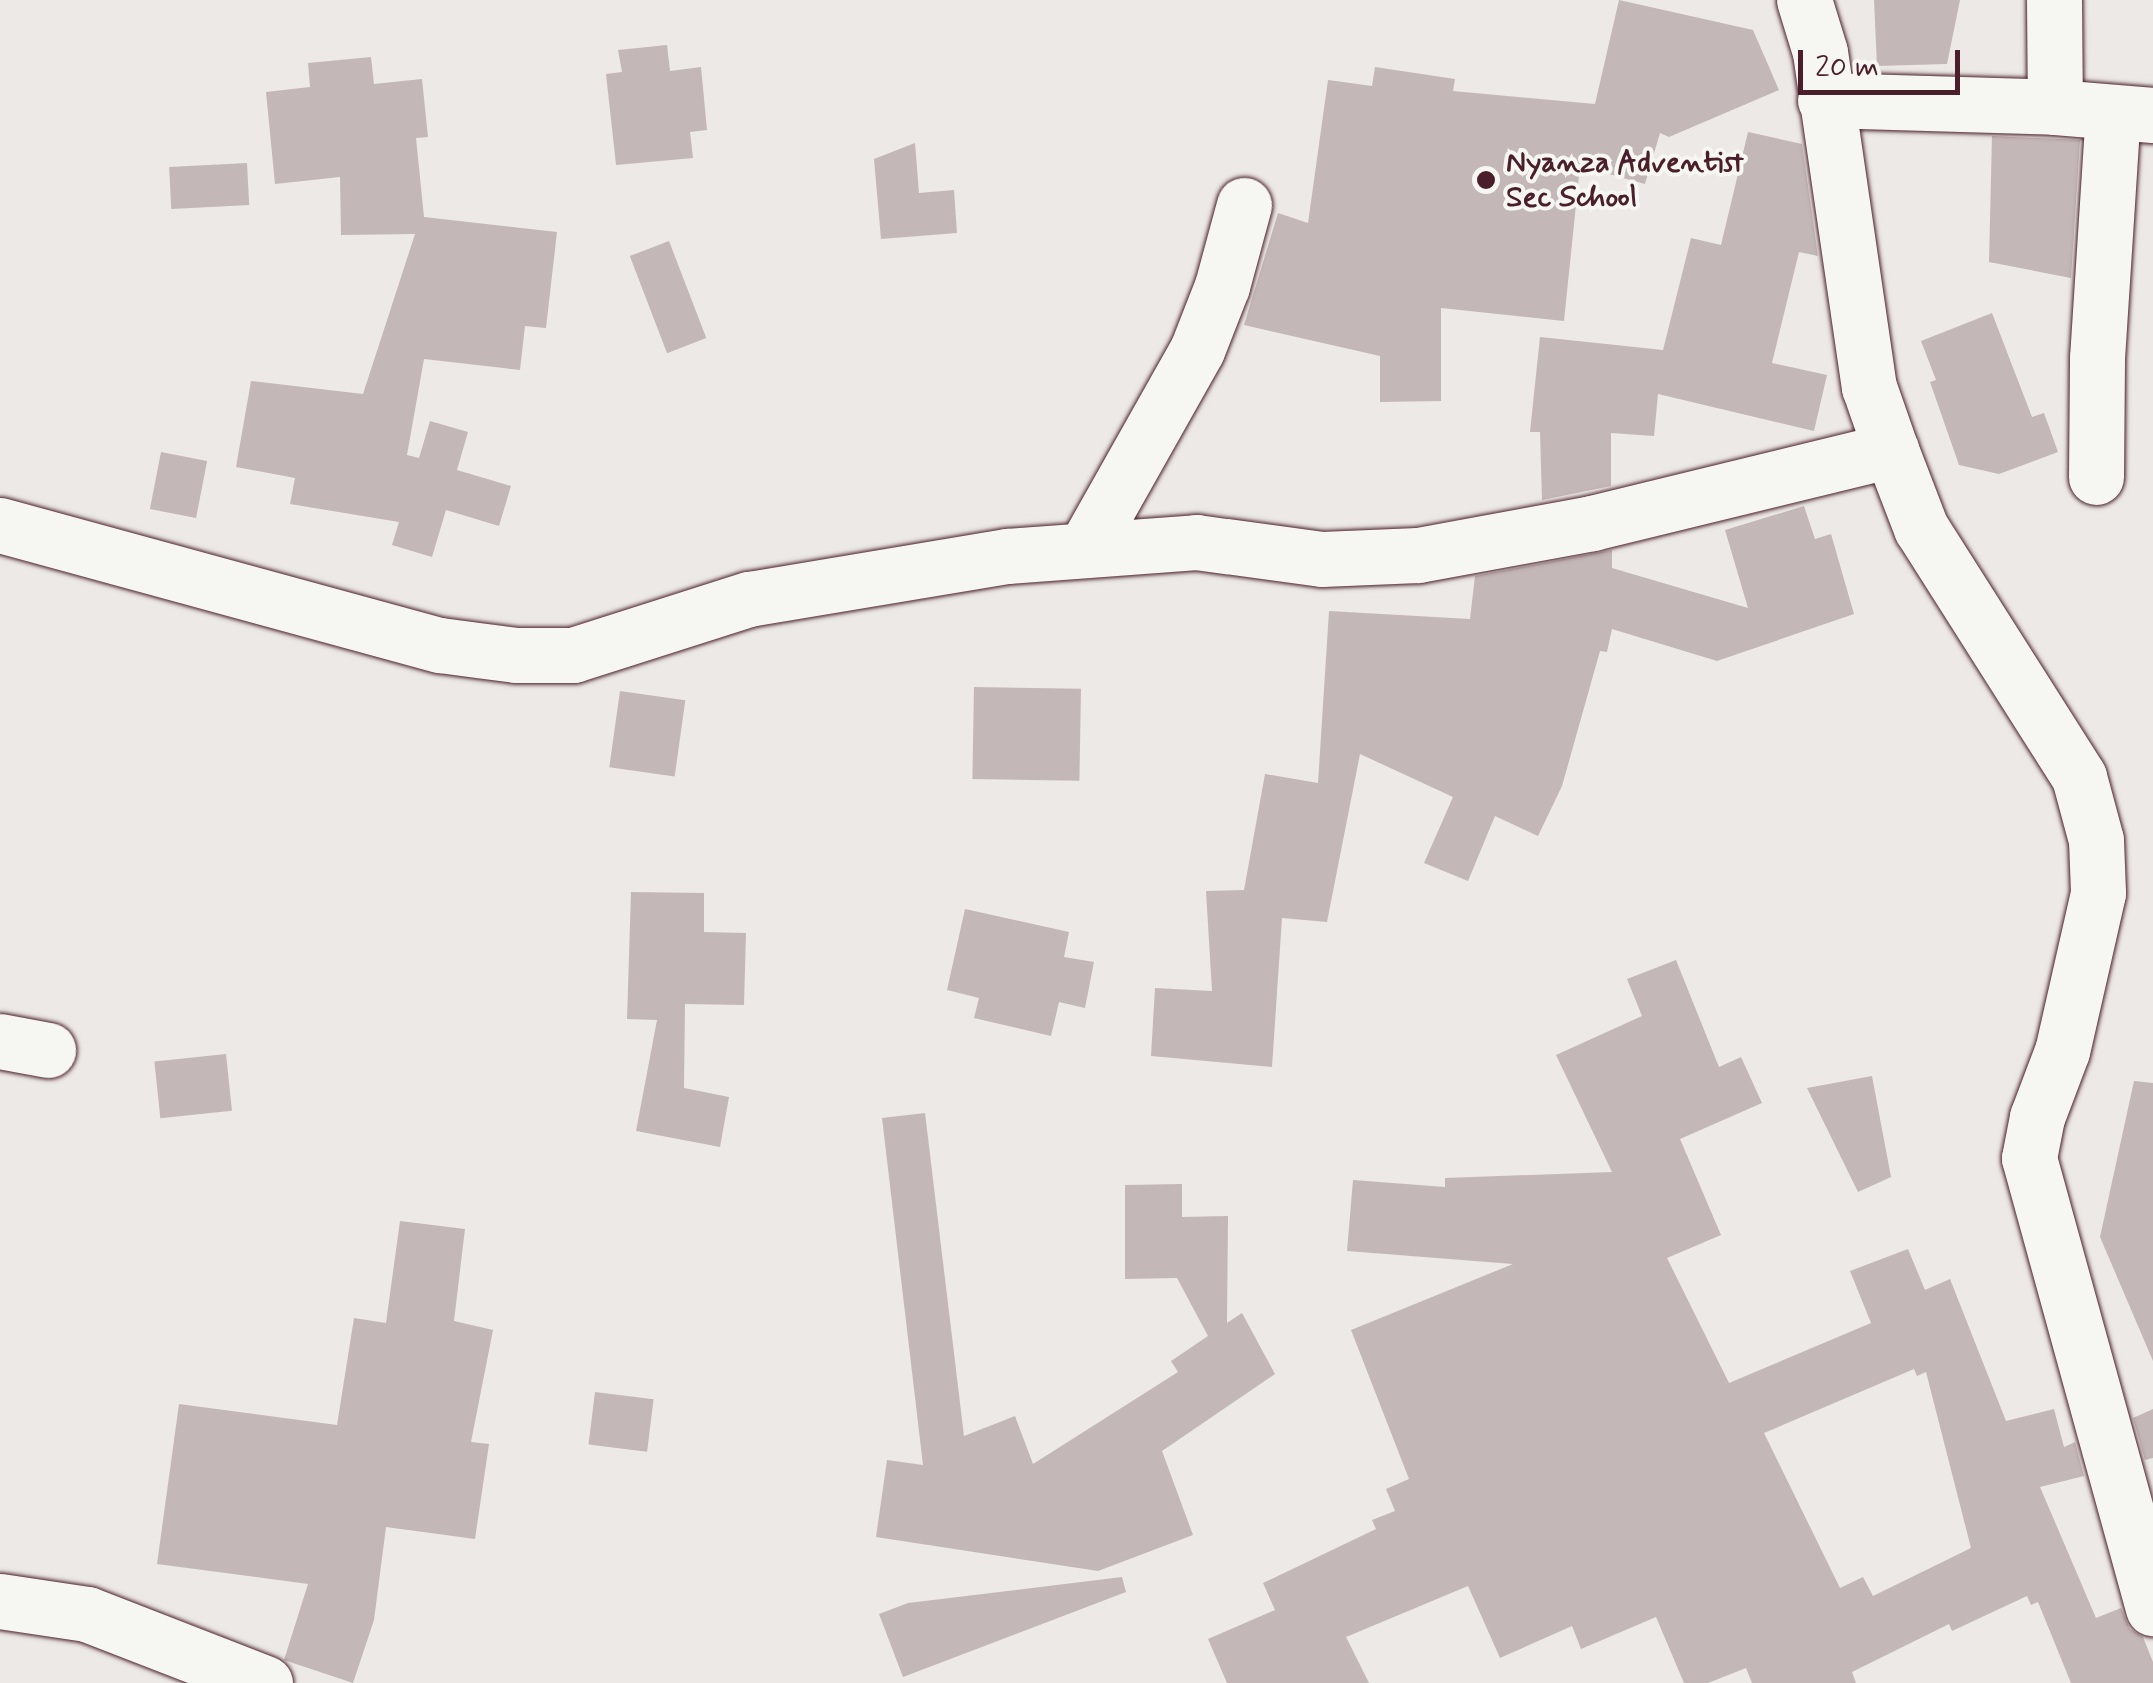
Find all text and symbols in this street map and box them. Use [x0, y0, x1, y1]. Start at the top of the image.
scale bar [1803, 30, 1966, 92]
text: 20 m [1815, 48, 1879, 87]
place label: Nyanza Adventist Sec School [1506, 145, 1743, 216]
marker: Nyanza Adventist Sec School [1475, 169, 1497, 191]

